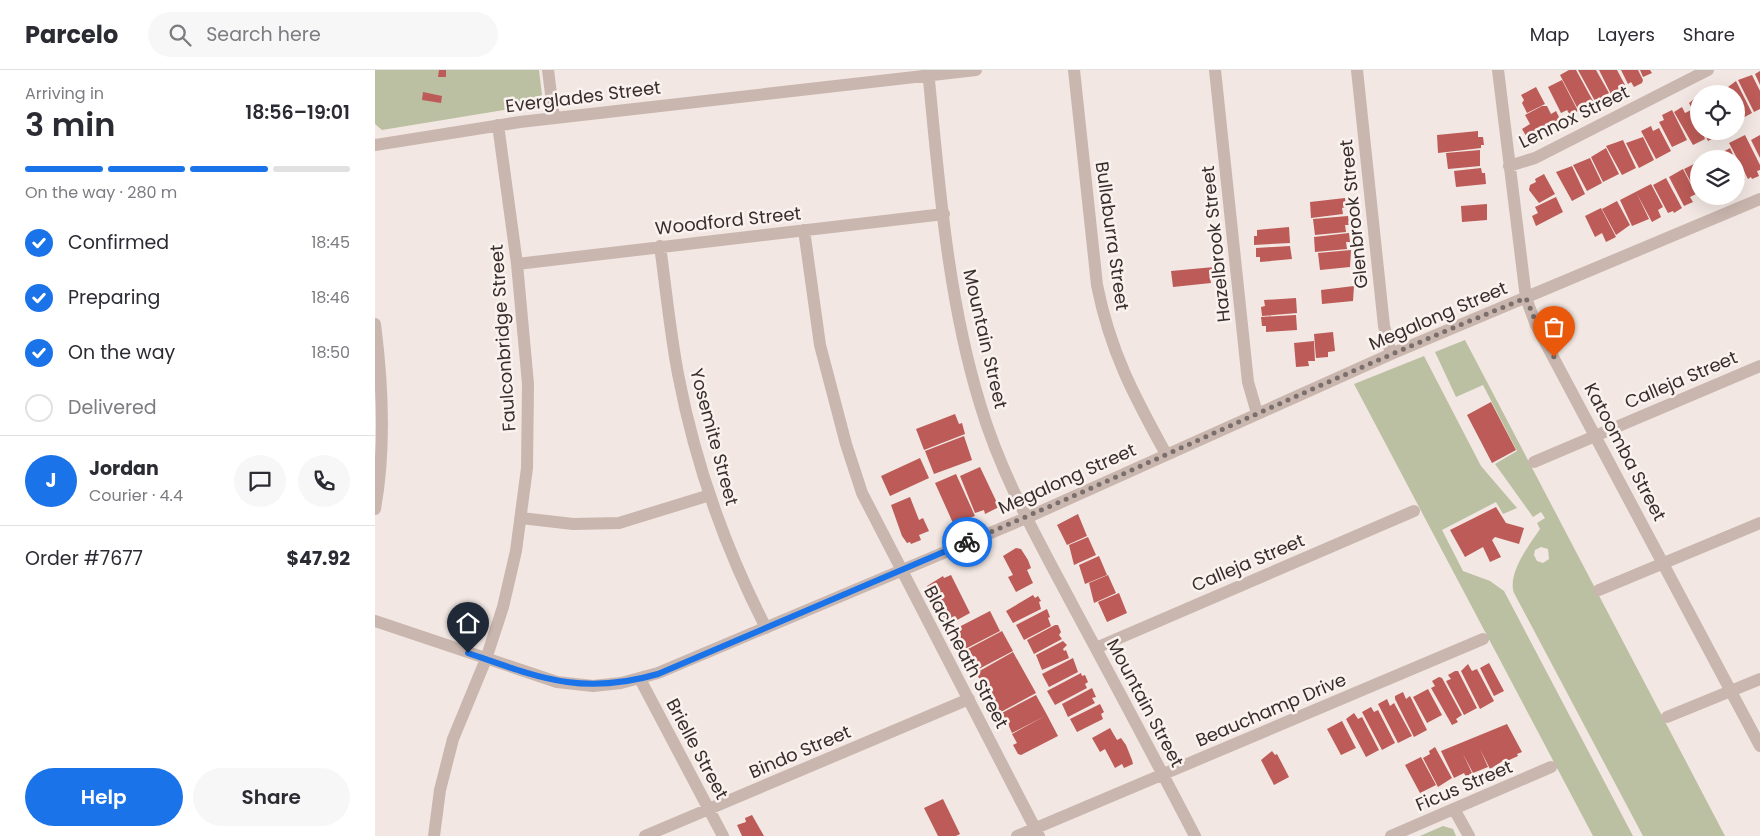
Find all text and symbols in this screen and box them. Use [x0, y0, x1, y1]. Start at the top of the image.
search box [148, 12, 498, 57]
text: Parcelo [25, 18, 118, 51]
icon: search [166, 21, 194, 49]
text: Search here [206, 21, 321, 48]
text: Map [1530, 22, 1570, 47]
text: Layers [1598, 22, 1655, 47]
text: Share [1683, 22, 1735, 47]
street label: Everglades Street [504, 75, 662, 118]
street label: Lennox Street [1515, 79, 1633, 154]
text: Arriving in [25, 82, 104, 105]
map controls [1690, 85, 1745, 205]
button: locate [1690, 85, 1745, 140]
text: 18:56–19:01 [245, 99, 350, 126]
text: 3 min [25, 102, 115, 147]
street label: Glenbrook Street [1333, 138, 1374, 290]
button: layers [1690, 150, 1745, 205]
street label: Bullaburra Street [1090, 160, 1135, 312]
street label: Hazelbrook Street [1195, 165, 1236, 323]
text: On the way · 280 m [25, 181, 177, 204]
street label: Woodford Street [654, 200, 802, 241]
icon: check [25, 229, 53, 257]
text: Confirmed [68, 229, 169, 256]
text: 18:45 [311, 231, 350, 254]
street label: Faulconbridge Street [483, 244, 522, 432]
street label: Mountain Street [957, 267, 1014, 411]
street label: Megalong Street [1365, 275, 1511, 356]
icon: check [25, 284, 53, 312]
text: Preparing [68, 284, 160, 311]
text: 18:46 [311, 286, 350, 309]
pin [1533, 306, 1575, 357]
icon: bag [1540, 313, 1568, 341]
icon: check [25, 339, 53, 367]
text: On the way [68, 339, 175, 366]
text: 18:50 [311, 341, 350, 364]
street label: Calleja Street [1621, 345, 1741, 415]
street label: Yosemite Street [684, 366, 745, 508]
street label: Katoomba Street [1579, 378, 1672, 525]
text: Delivered [68, 394, 157, 421]
street label: Megalong Street [994, 437, 1140, 520]
text: Jordan [89, 455, 159, 482]
button: chat [234, 455, 286, 507]
button: phone [298, 455, 350, 507]
text: J [46, 467, 56, 494]
text: Courier · 4.4 [89, 484, 183, 507]
courier [942, 517, 992, 567]
icon: bike [953, 528, 981, 556]
street label: Calleja Street [1188, 528, 1308, 598]
text: Order #7677 [25, 545, 143, 572]
text: $47.92 [287, 545, 350, 572]
street label: Blackheath Street [918, 581, 1015, 733]
pin [447, 602, 489, 653]
icon: home [454, 609, 482, 637]
street label: Mountain Street [1101, 634, 1190, 771]
street label: Beauchamp Drive [1192, 667, 1350, 753]
street label: Brielle Street [660, 694, 735, 804]
street label: Bindo Street [745, 719, 854, 784]
street label: Ficus Street [1412, 754, 1516, 817]
button: Help [25, 768, 183, 826]
button: Share [193, 768, 350, 826]

